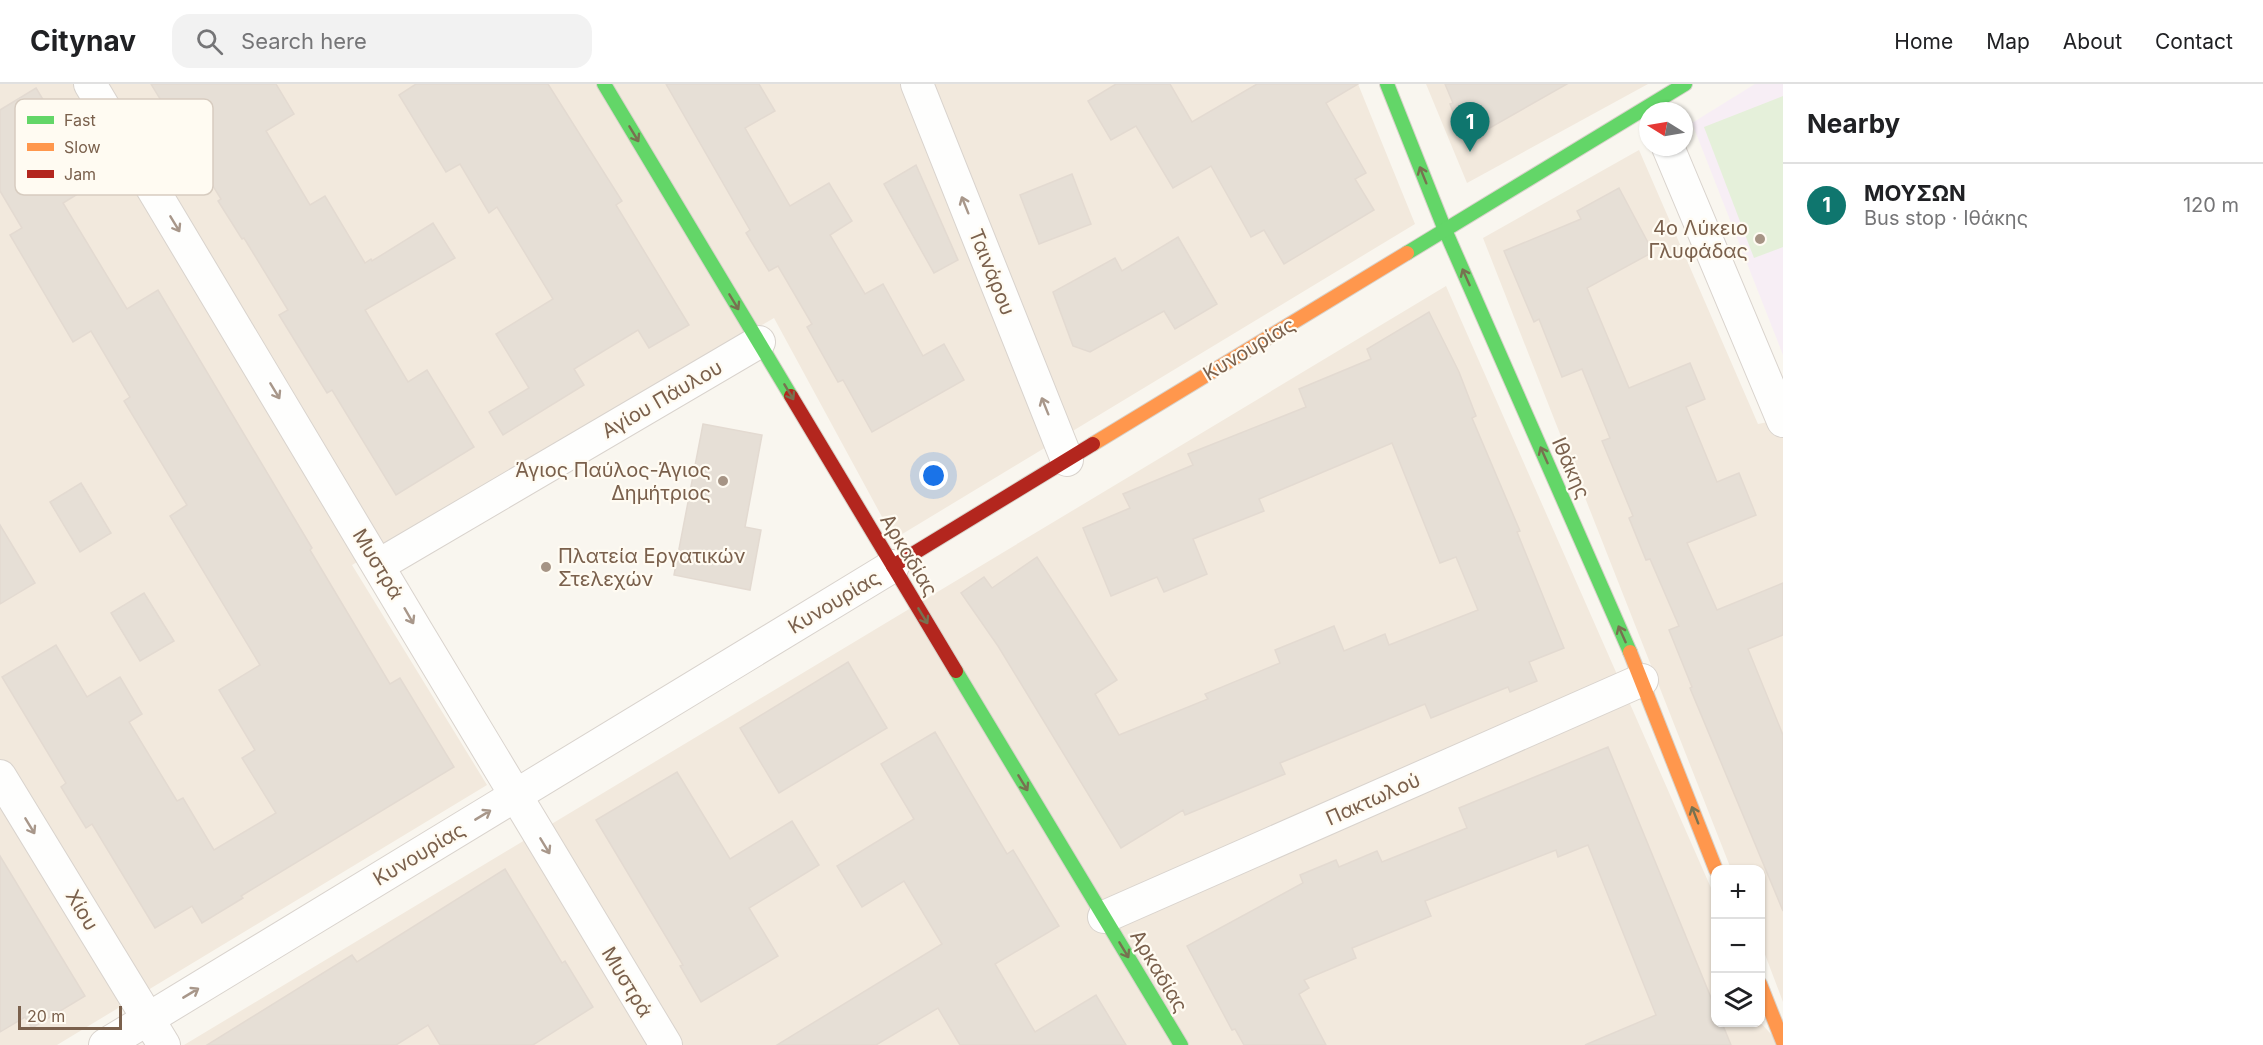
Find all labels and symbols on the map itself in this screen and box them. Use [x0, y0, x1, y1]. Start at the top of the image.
legend [15, 99, 213, 195]
north arrow [1639, 102, 1693, 156]
pin: 1 [1450, 103, 1490, 152]
text: Fast [64, 110, 96, 130]
one-way arrow [629, 125, 641, 142]
text: Slow [64, 137, 101, 157]
text: Jam [64, 164, 96, 184]
one-way arrow [1417, 167, 1428, 185]
one-way arrow [959, 196, 970, 215]
one-way arrow [169, 215, 181, 232]
place label: 4ο Λύκειο Γλυφάδας [1648, 216, 1748, 263]
street label: Ταινάρου [964, 225, 1020, 319]
marker: 4ο Λύκειο Γλυφάδας [1753, 232, 1767, 246]
one-way arrow [1460, 268, 1471, 286]
one-way arrow [729, 293, 741, 310]
street label: Κυνουρίας [1199, 312, 1299, 386]
street label: Αγίου Πάυλου [597, 355, 727, 443]
one-way arrow [269, 382, 281, 399]
one-way arrow [783, 383, 795, 400]
one-way arrow [1039, 397, 1050, 415]
street label: Ιθάκης [1547, 434, 1595, 502]
one-way arrow [1538, 447, 1549, 465]
place label: Άγιος Παύλος-Άγιος Δημήτριος [515, 458, 711, 505]
your location [919, 461, 948, 490]
marker: Άγιος Παύλος-Άγιος Δημήτριος [716, 474, 730, 488]
street label: Αρκαδίας [875, 510, 943, 600]
street label: Μυστρά [348, 524, 408, 604]
place label: Πλατεία Εργατικών Στελεχών [558, 544, 746, 591]
marker: Πλατεία Εργατικών Στελεχών [539, 560, 553, 574]
street label: Κυνουρίας [784, 565, 884, 639]
one-way arrow [403, 607, 415, 624]
one-way arrow [918, 607, 930, 624]
one-way arrow [1616, 625, 1627, 643]
street label: Πακτωλού [1322, 768, 1424, 830]
one-way arrow [1018, 774, 1030, 791]
one-way arrow [1689, 806, 1700, 825]
one-way arrow [474, 808, 491, 820]
one-way arrow [25, 817, 37, 834]
street label: Κυνουρίας [369, 817, 469, 891]
one-way arrow [539, 837, 551, 854]
street label: Χίου [61, 885, 103, 935]
street label: Αρκαδίας [1125, 926, 1193, 1016]
one-way arrow [1118, 941, 1130, 958]
street label: Μυστρά [597, 942, 657, 1022]
one-way arrow [182, 986, 199, 998]
scale bar [18, 1003, 122, 1030]

